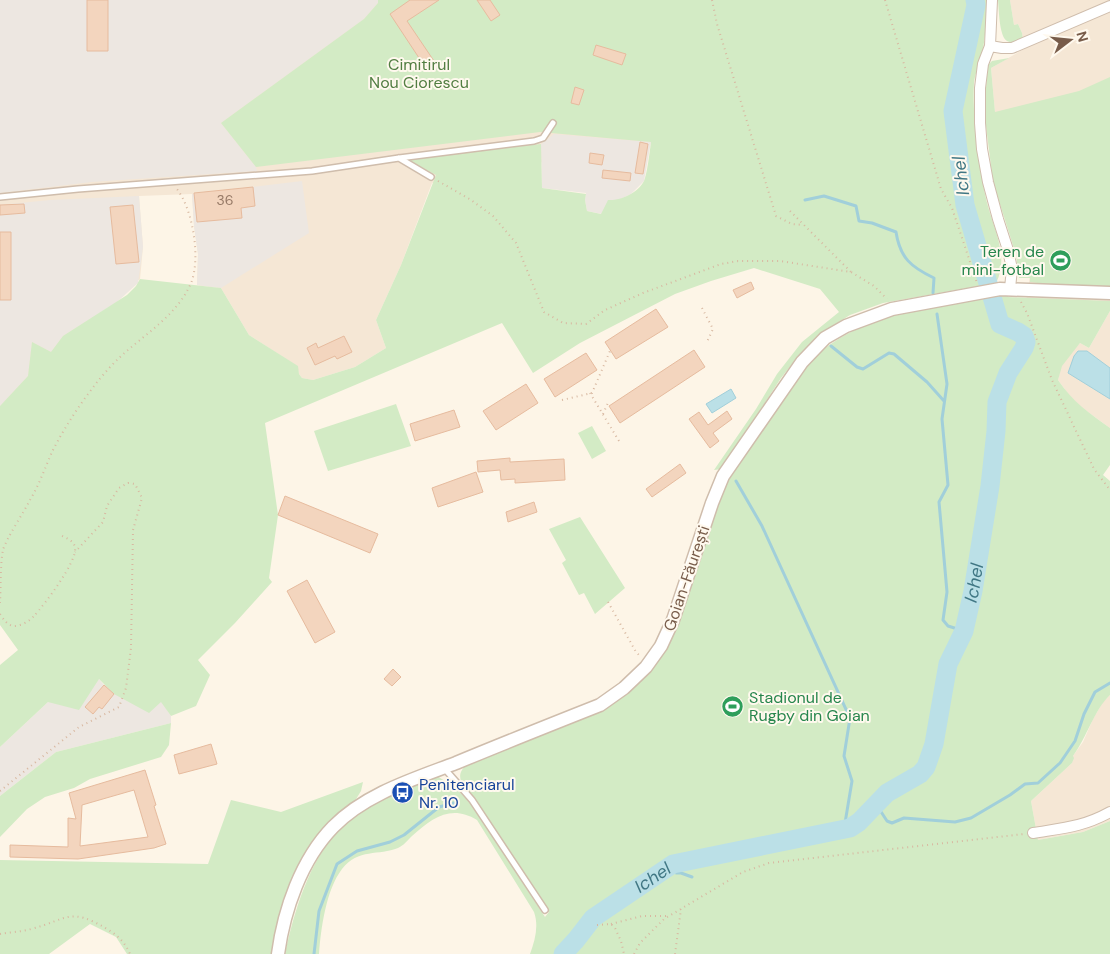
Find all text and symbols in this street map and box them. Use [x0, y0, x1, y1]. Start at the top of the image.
north arrow [1045, 15, 1095, 65]
text: N [1072, 29, 1093, 44]
park label: Cimitirul Nou Ciorescu [369, 54, 469, 93]
water label: Ichel [947, 154, 975, 197]
house number: 36 [216, 191, 234, 209]
place label: Teren de mini-fotbal [961, 241, 1044, 280]
sports icon: Teren de mini-fotbal [1048, 248, 1072, 272]
street label: Goian-Făurești [659, 523, 714, 634]
water label: Ichel [959, 561, 989, 605]
place label: Stadionul de Rugby din Goian [749, 687, 870, 726]
sports icon: Stadionul de Rugby din Goian [721, 694, 745, 718]
place label: Penitenciarul Nr. 10 [419, 774, 515, 813]
bus stop icon: Penitenciarul Nr. 10 [391, 781, 415, 805]
water label: Ichel [630, 856, 677, 899]

